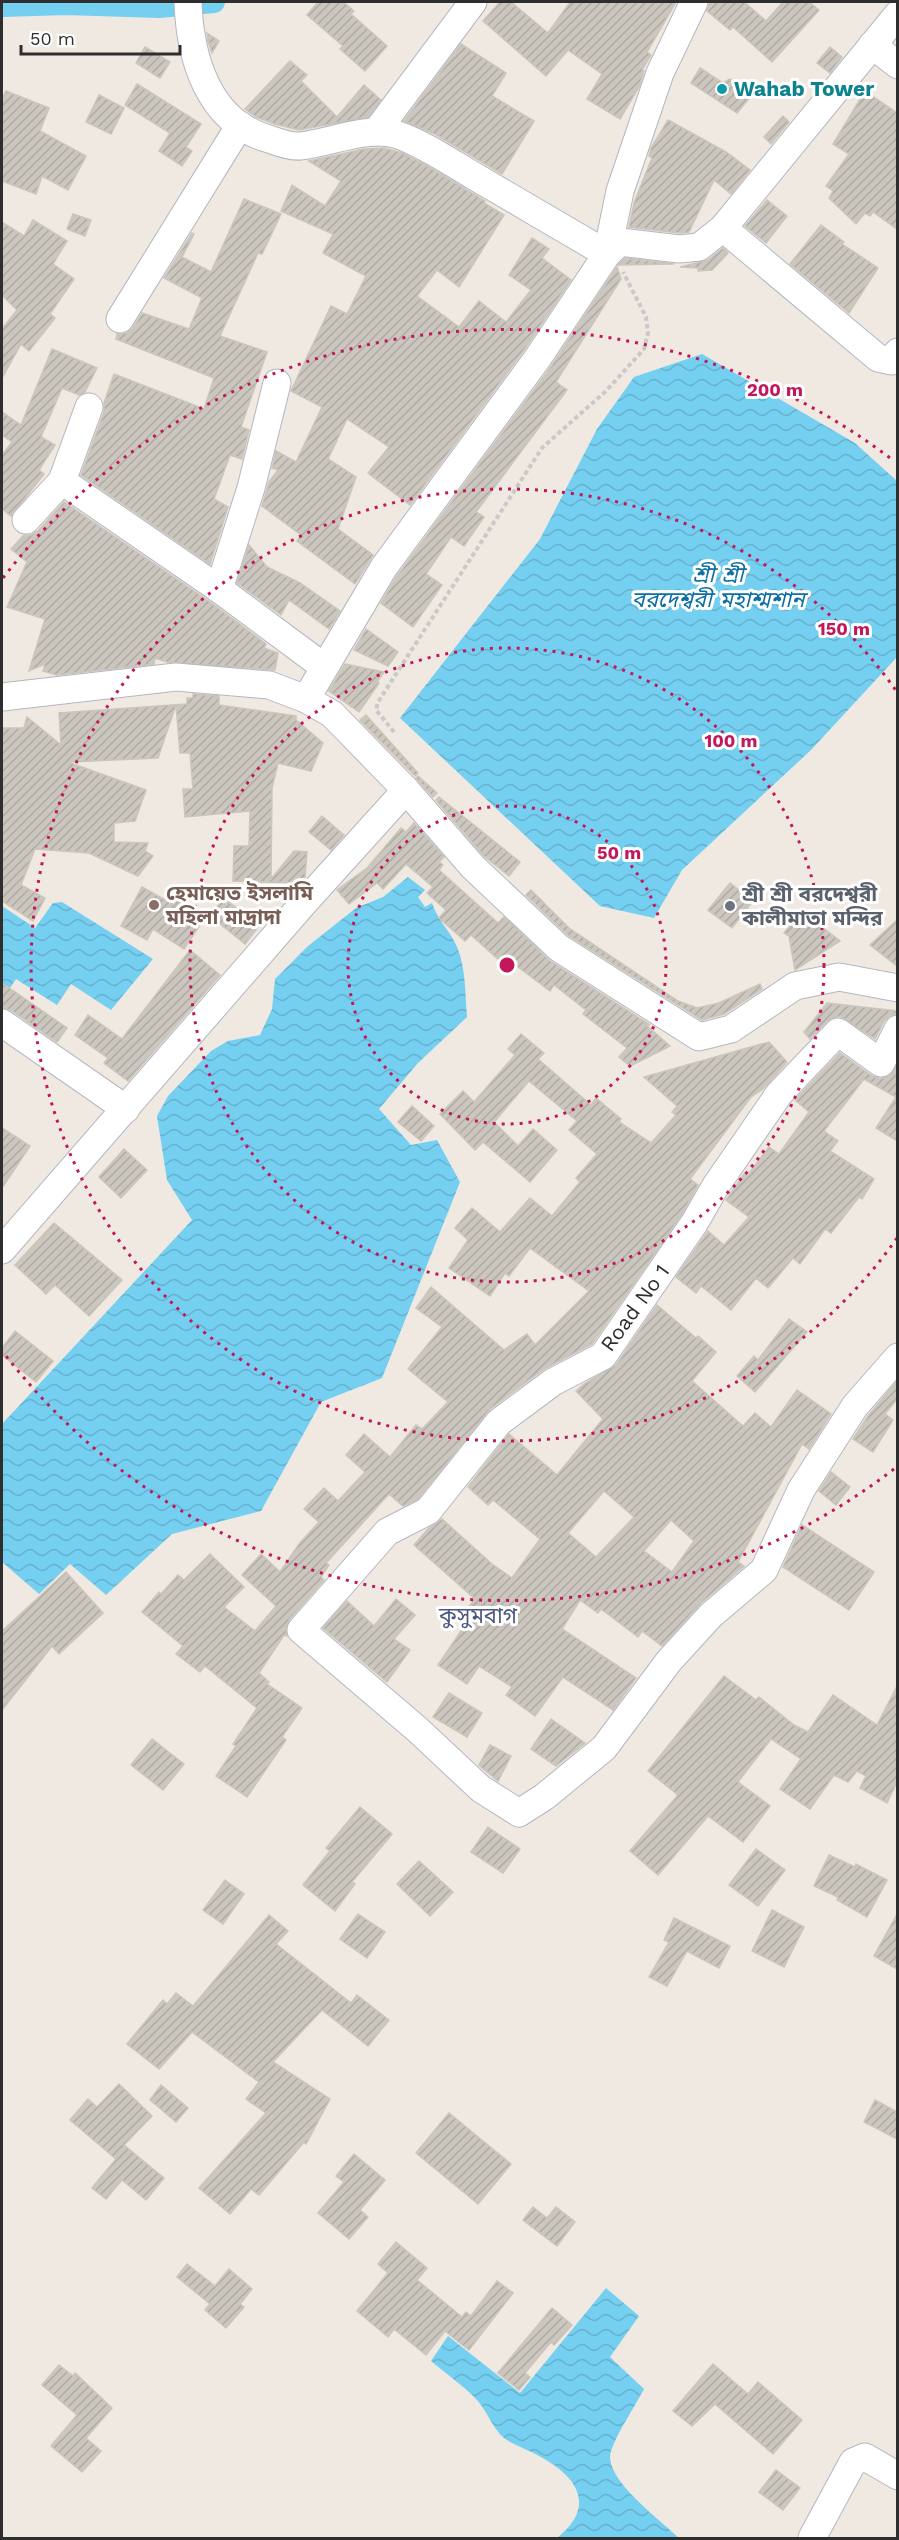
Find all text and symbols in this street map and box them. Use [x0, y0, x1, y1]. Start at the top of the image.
scale bar [21, 18, 180, 56]
text: 50 m [30, 28, 75, 49]
place label: Wahab Tower [734, 76, 874, 101]
marker: Wahab Tower [715, 82, 729, 96]
text: 200 m [747, 379, 803, 400]
water label: শ্রী শ্রী বরদেশ্বরী মহাশ্মশান [632, 562, 808, 612]
text: 150 m [818, 618, 870, 639]
text: 100 m [704, 730, 758, 751]
text: 50 m [597, 842, 641, 863]
place label: হেমায়েত ইসলামি মহিলা মাদ্রাদা [165, 880, 314, 929]
place label: শ্রী শ্রী বরদেশ্বরী কালীমাতা মন্দির [741, 881, 883, 930]
marker: হেমায়েত ইসলামি মহিলা মাদ্রাদা [147, 898, 161, 912]
marker: শ্রী শ্রী বরদেশ্বরী কালীমাতা মন্দির [723, 899, 737, 913]
centre of rings [497, 955, 517, 975]
street label: Road No 1 [595, 1259, 674, 1356]
district label: কুসুমবাগ [438, 1603, 518, 1629]

